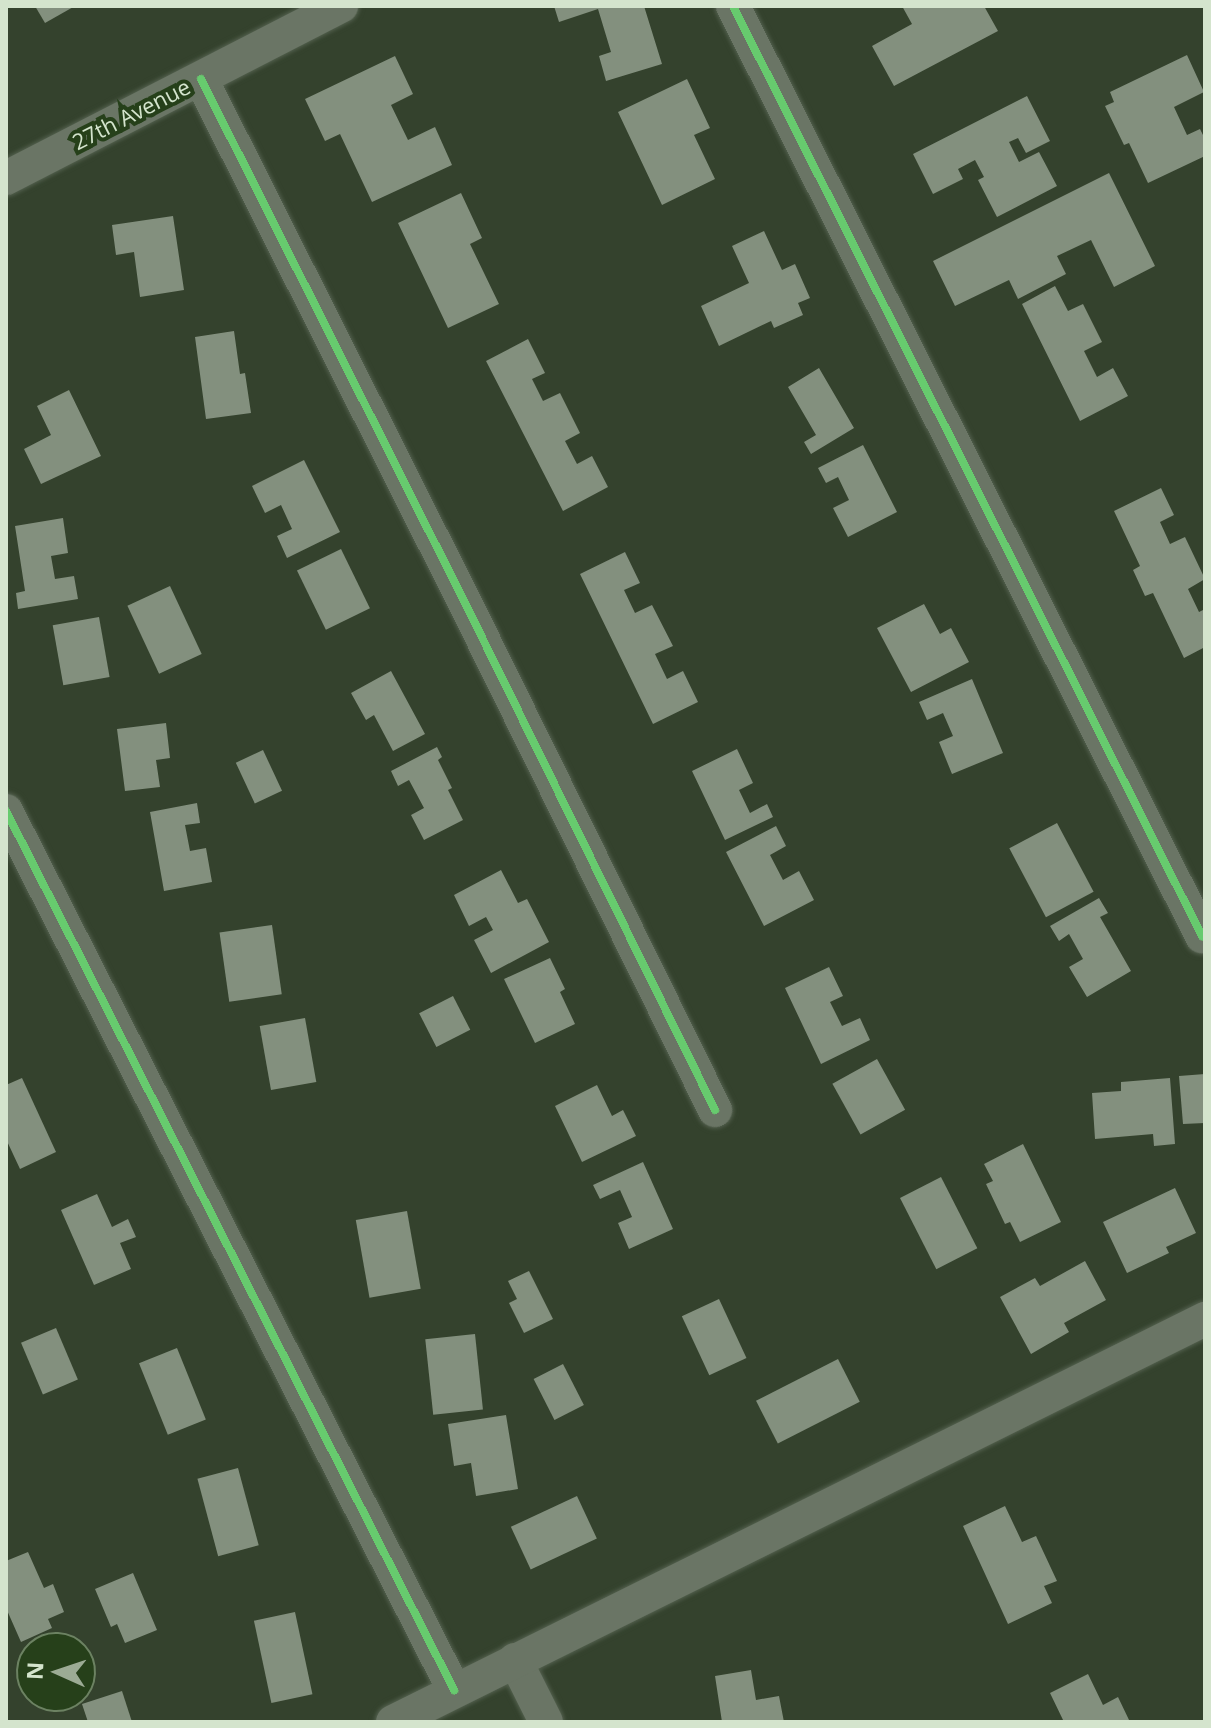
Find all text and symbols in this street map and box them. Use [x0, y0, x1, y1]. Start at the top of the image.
street label: 27th Avenue [68, 73, 194, 155]
north arrow [16, 1632, 96, 1712]
text: N [19, 1661, 49, 1681]

